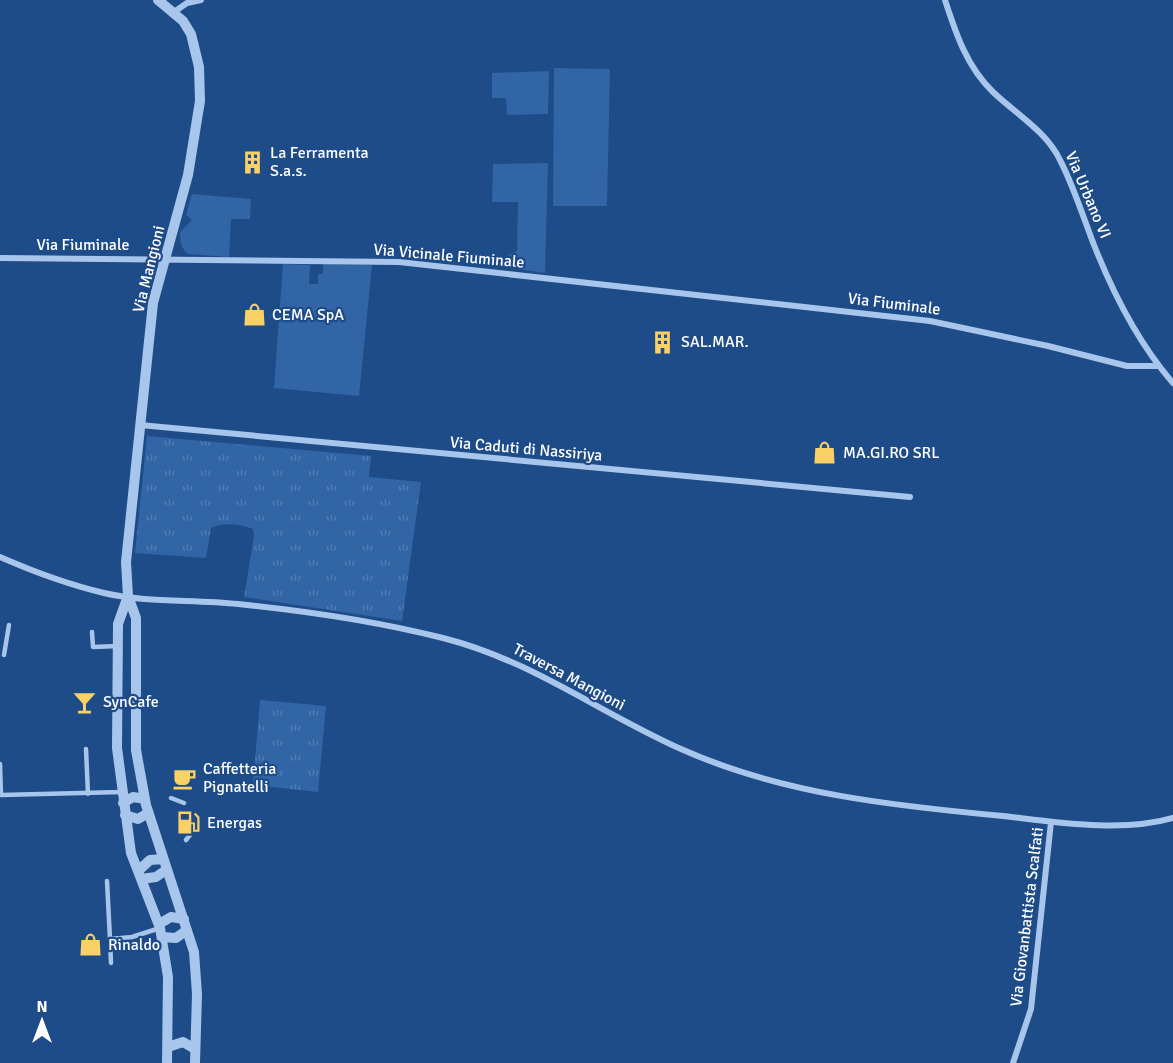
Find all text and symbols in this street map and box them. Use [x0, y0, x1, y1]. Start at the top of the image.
place label: La Ferramenta S.a.s. [270, 143, 369, 181]
street label: Via Urbano VI [1061, 148, 1115, 242]
building icon: La Ferramenta S.a.s. [239, 149, 265, 175]
street label: Via Mangioni [129, 223, 169, 315]
street label: Via Fiuminale [36, 235, 130, 255]
street label: Via Vicinale Fiuminale [373, 239, 525, 273]
street label: Via Fiuminale [847, 288, 941, 320]
shop icon: CEMA SpA [241, 302, 267, 328]
place label: CEMA SpA [272, 305, 344, 325]
building icon: SAL.MAR. [650, 329, 676, 355]
place label: SAL.MAR. [681, 332, 749, 352]
street label: Via Caduti di Nassiriya [449, 432, 603, 466]
shop icon: MA.GI.RO SRL [812, 440, 838, 466]
place label: MA.GI.RO SRL [843, 443, 939, 463]
street label: Traversa Mangioni [509, 639, 629, 715]
bar icon: SynCafe [72, 689, 98, 715]
place label: SynCafe [103, 692, 159, 712]
place label: Caffetteria Pignatelli [203, 759, 276, 797]
cafe icon: Caffetteria Pignatelli [172, 765, 198, 791]
fuel station icon: Energas [176, 810, 202, 836]
place label: Energas [207, 813, 262, 833]
street label: Via Giovanbattista Scalfati [1006, 826, 1048, 1008]
shop icon: Rinaldo [77, 932, 103, 958]
place label: Rinaldo [108, 935, 160, 955]
north arrow [12, 991, 72, 1051]
text: N [36, 997, 48, 1017]

